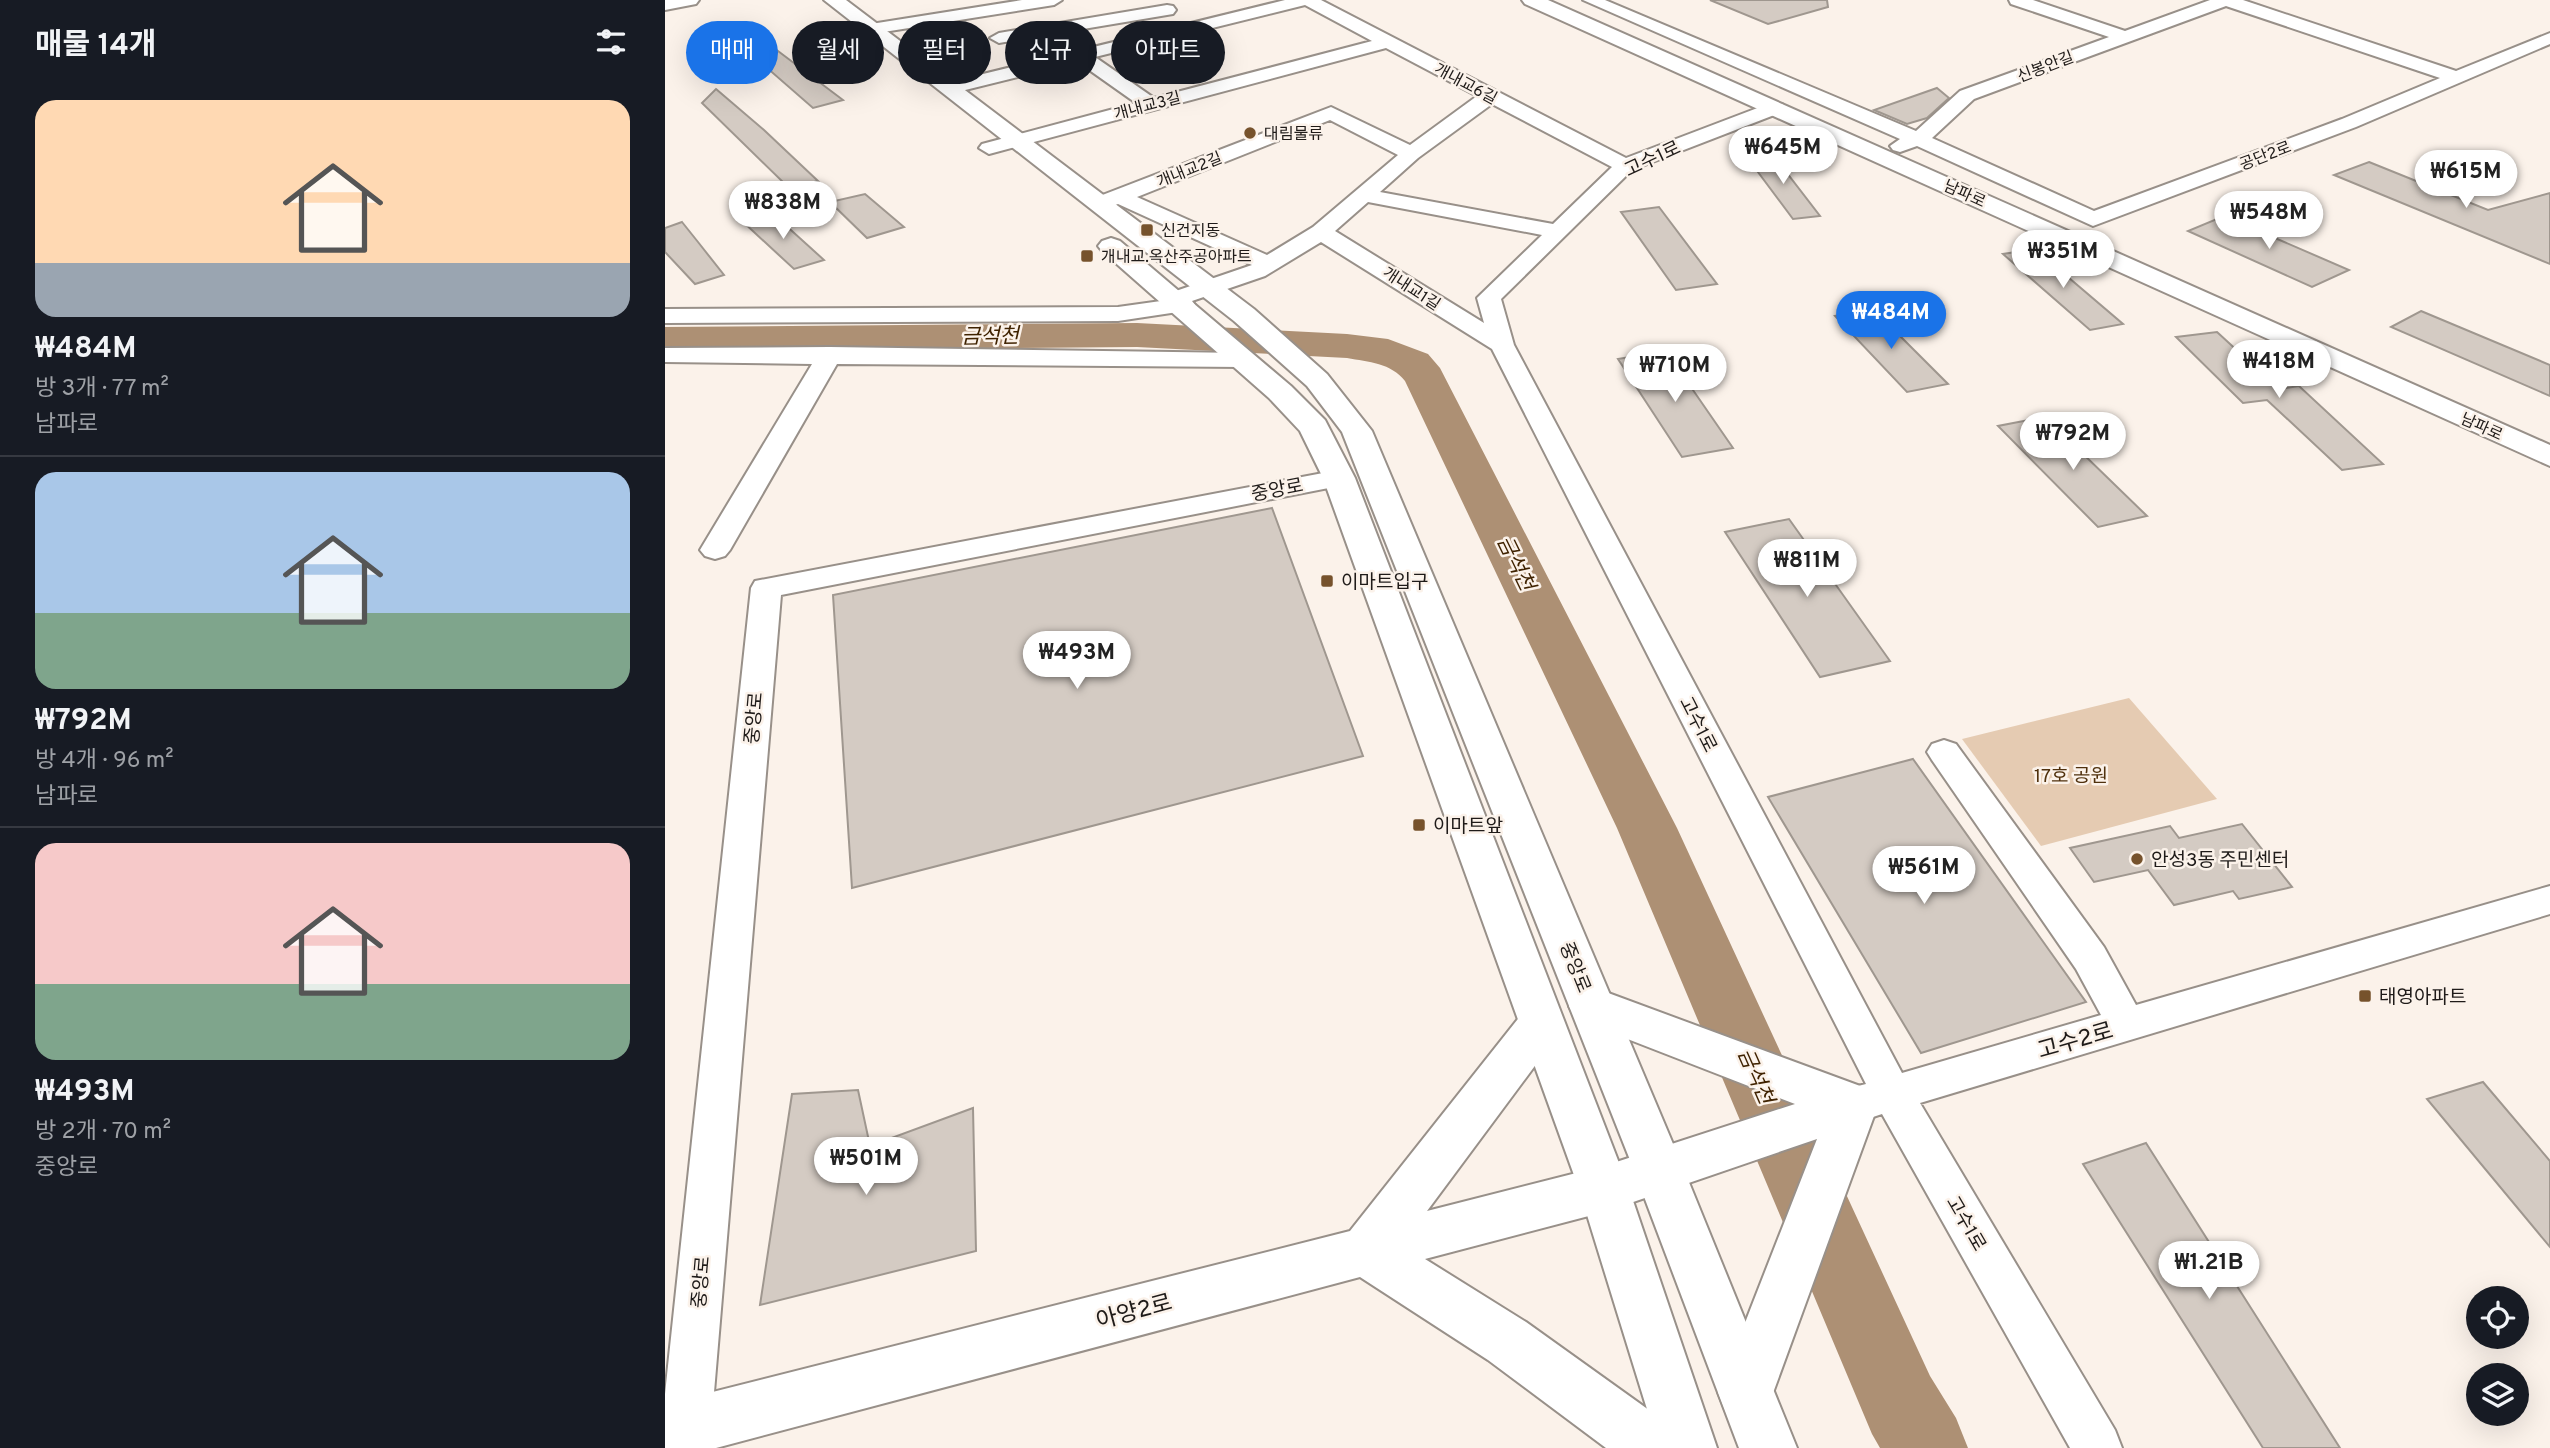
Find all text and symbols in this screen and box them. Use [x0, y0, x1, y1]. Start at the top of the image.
chip: 매매 [686, 21, 778, 84]
chip: 월세 [792, 21, 884, 84]
chip: 필터 [898, 21, 991, 84]
chip: 신규 [1005, 21, 1097, 84]
chip: 아파트 [1111, 21, 1225, 84]
icon: filters [592, 23, 630, 61]
text: 매물 14개 [35, 28, 157, 65]
street label: 신봉안길 [2015, 48, 2077, 88]
street label: 개내교6길 [1430, 60, 1500, 110]
street label: 개내교3길 [1112, 88, 1183, 125]
marker: 대림물류 [1242, 125, 1258, 141]
place label: 대림물류 [1264, 125, 1323, 145]
pin: ₩645M [1734, 127, 1832, 186]
text: ₩645M [1745, 134, 1821, 163]
street label: 고수1로 [1621, 136, 1685, 183]
street label: 공단2로 [2237, 138, 2295, 176]
icon: home [270, 145, 396, 271]
street label: 개내교2길 [1154, 149, 1225, 193]
pin: ₩615M [2417, 150, 2515, 210]
text: ₩615M [2430, 158, 2502, 187]
street label: 남파로 [1940, 177, 1989, 213]
pin: ₩838M [734, 182, 832, 241]
text: ₩838M [745, 189, 821, 218]
pin: ₩548M [2220, 191, 2318, 251]
text: ₩548M [2230, 199, 2308, 228]
marker: 신건지동 [1139, 222, 1155, 238]
place label: 신건지동 [1161, 222, 1220, 242]
pin: ₩351M [2014, 230, 2112, 290]
text: ₩351M [2028, 238, 2098, 267]
marker: 개내교.옥산주공아파트 [1079, 248, 1095, 264]
place label: 개내교.옥산주공아파트 [1101, 248, 1252, 268]
street label: 개내교1길 [1378, 264, 1444, 316]
pin: ₩484M [1842, 292, 1940, 351]
text: ₩484M [1852, 299, 1930, 328]
water label: 금석천 [961, 323, 1022, 352]
text: ₩484M [35, 331, 136, 368]
pin: ₩418M [2230, 340, 2328, 400]
pin: ₩710M [1626, 344, 1724, 404]
text: ₩418M [2243, 348, 2315, 377]
text: ₩710M [1640, 352, 1710, 381]
text: 방 3개 · 77 m² [35, 375, 169, 404]
street label: 남파로 [2457, 410, 2506, 446]
text: 남파로 [35, 411, 98, 440]
pin: ₩792M [2024, 412, 2122, 472]
text: ₩792M [2036, 420, 2110, 449]
street label: 중앙로 [1249, 474, 1305, 508]
icon: home [270, 517, 396, 643]
water label: 금석천 [1490, 532, 1541, 598]
pin: ₩811M [1758, 540, 1856, 599]
text: ₩811M [1774, 547, 1840, 576]
place label: 이마트입구 [1341, 571, 1428, 595]
marker: 이마트입구 [1319, 573, 1335, 589]
pin: ₩493M [1028, 632, 1126, 691]
text: ₩493M [1039, 639, 1115, 668]
street label: 중앙로 [741, 691, 769, 745]
street label: 고수1로 [1673, 693, 1721, 757]
text: ₩792M [35, 703, 132, 740]
text: 방 4개 · 96 m² [35, 747, 174, 776]
park label: 17호 공원 [2034, 765, 2108, 789]
text: 남파로 [35, 783, 98, 812]
place label: 이마트앞 [1433, 815, 1503, 839]
marker: 이마트앞 [1411, 817, 1427, 833]
pin: ₩561M [1875, 846, 1973, 906]
place label: 안성3동 주민센터 [2151, 849, 2289, 873]
marker: 안성3동 주민센터 [2129, 851, 2145, 867]
text: ₩561M [1888, 854, 1960, 883]
icon: home [270, 888, 396, 1014]
street label: 중앙로 [1553, 939, 1595, 997]
place label: 태영아파트 [2379, 986, 2466, 1010]
marker: 태영아파트 [2357, 988, 2373, 1004]
street label: 고수2로 [2034, 1018, 2117, 1067]
water label: 금석천 [1731, 1045, 1780, 1111]
text: ₩493M [35, 1074, 135, 1111]
text: 방 2개 · 70 m² [35, 1118, 171, 1147]
pin: ₩501M [817, 1138, 915, 1197]
text: ₩501M [830, 1145, 902, 1174]
text: 중앙로 [35, 1154, 98, 1183]
street label: 고수1로 [1940, 1192, 1991, 1256]
pin: ₩1.21B [2152, 1242, 2266, 1301]
text: ₩1.21B [2174, 1249, 2244, 1278]
street label: 중앙로 [688, 1255, 716, 1309]
map controls [2466, 1286, 2529, 1426]
button: locate [2466, 1286, 2529, 1349]
street label: 아양2로 [1093, 1289, 1176, 1337]
button: layers [2466, 1363, 2529, 1426]

